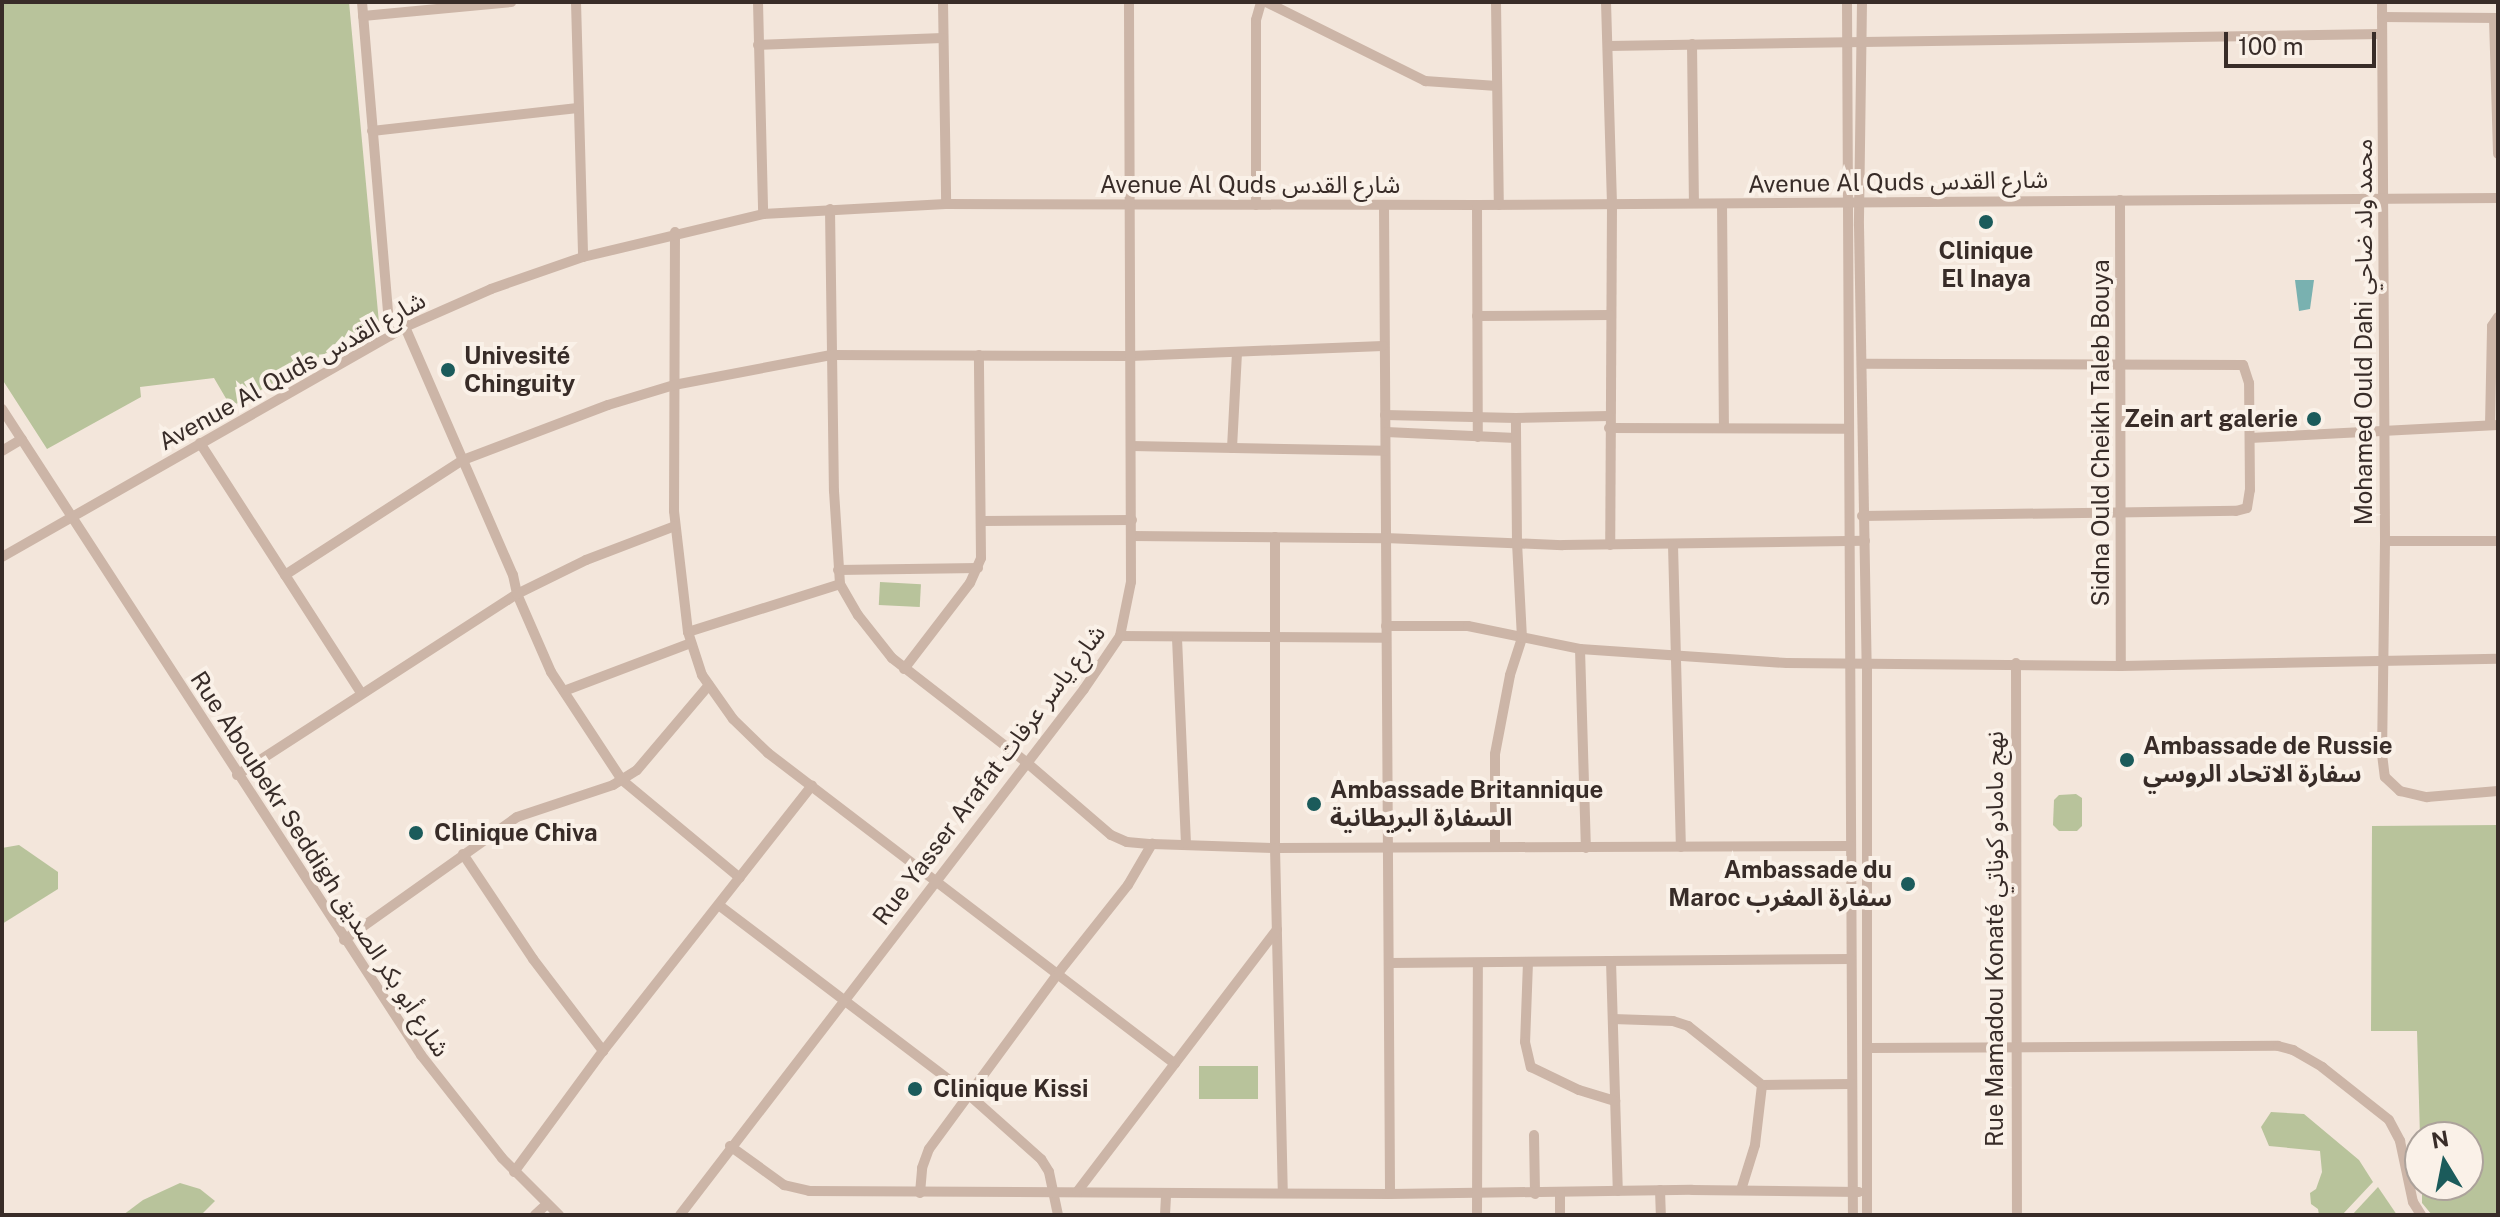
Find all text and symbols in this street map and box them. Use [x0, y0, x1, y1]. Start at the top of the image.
scale bar [2228, 16, 2380, 66]
text: 100 m [2238, 32, 2304, 60]
street label: Mohamed Ould Dahi محمد ولد ضاحي [2350, 139, 2378, 525]
street label: Avenue Al Quds شارع القدس [1747, 165, 2049, 199]
street label: Avenue Al Quds شارع القدس [1100, 171, 1400, 199]
marker: Clinique El Inaya [1975, 211, 1997, 233]
place label: Clinique El Inaya [1939, 237, 2033, 293]
street label: Sidna Ould Cheikh Taleb Bouya [2087, 259, 2115, 607]
street label: Avenue Al Quds شارع القدس [153, 285, 431, 457]
place label: Univesité Chinguity [464, 342, 575, 398]
marker: Univesité Chinguity [439, 361, 457, 379]
place label: Zein art galerie [2124, 405, 2298, 433]
marker: Zein art galerie [2305, 410, 2323, 428]
street label: Rue Yasser Arafat شارع ياسر عرفات [867, 619, 1111, 931]
street label: Rue Aboubekr Seddigh شارع أبو بكر الصديق [184, 666, 456, 1062]
street label: Rue Mamadou Konaté نهج مامادو كوناتي [1981, 731, 2009, 1147]
place label: Ambassade de Russie سفارة الاتحاد الروسي [2143, 732, 2393, 788]
marker: Ambassade de Russie سفارة الاتحاد الروسي [2118, 751, 2136, 769]
place label: Ambassade Britannique السفارة البريطانية [1330, 776, 1604, 832]
marker: Ambassade Britannique السفارة البريطانية [1305, 795, 1323, 813]
place label: Clinique Chiva [434, 819, 598, 847]
marker: Clinique Chiva [405, 822, 427, 844]
place label: Ambassade du Maroc سفارة المغرب [1668, 856, 1892, 912]
marker: Ambassade du Maroc سفارة المغرب [1899, 875, 1917, 893]
place label: Clinique Kissi [933, 1075, 1088, 1103]
marker: Clinique Kissi [904, 1078, 926, 1100]
north arrow [2404, 1121, 2484, 1201]
text: N [2429, 1125, 2451, 1154]

